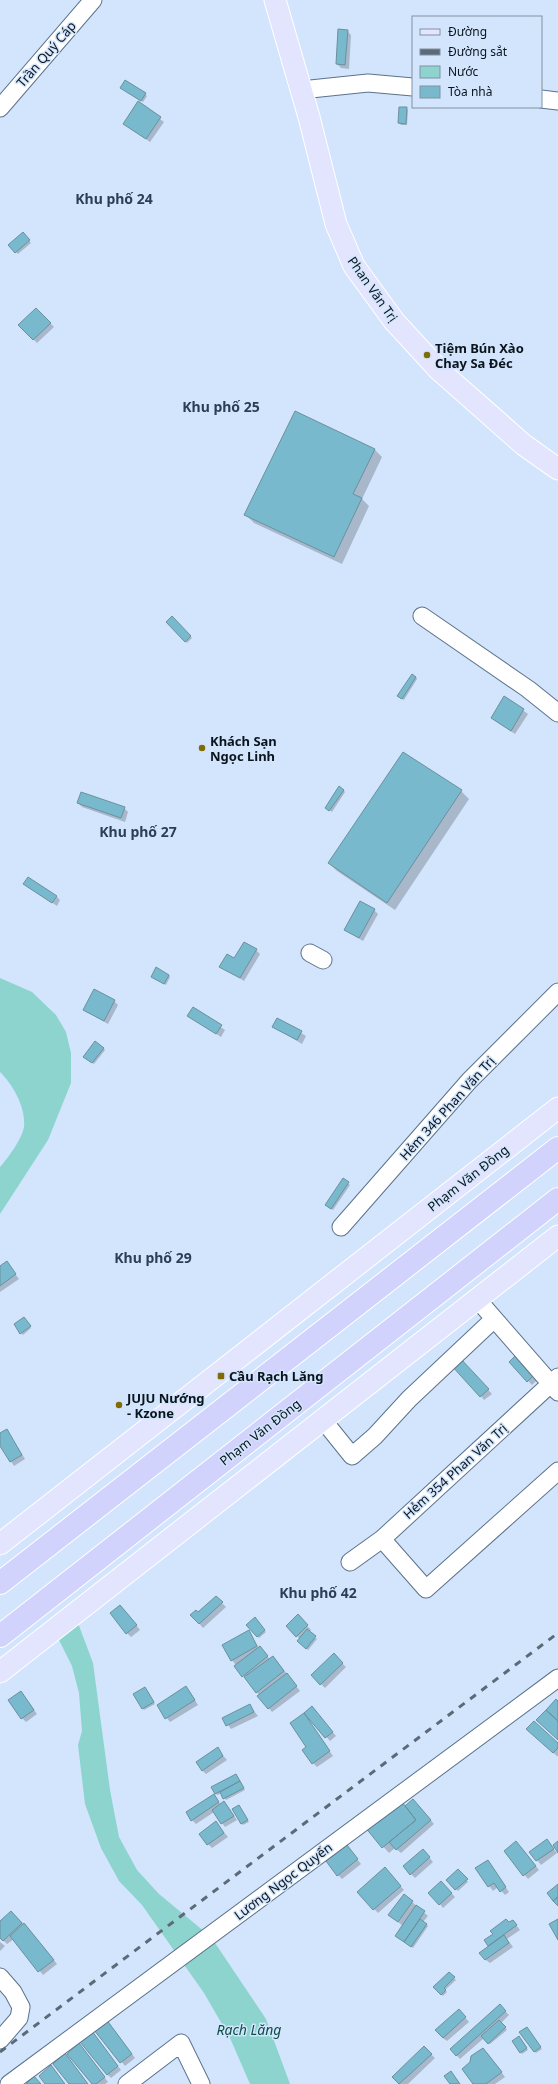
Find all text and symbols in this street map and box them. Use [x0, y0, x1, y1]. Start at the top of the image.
legend [412, 16, 542, 108]
street label: Trần Quý Cáp [12, 17, 80, 91]
text: Đường [448, 23, 487, 40]
text: Đường sắt [448, 43, 508, 60]
text: Nước [448, 63, 479, 80]
text: Tòa nhà [448, 83, 493, 100]
district label: Khu phố 24 [75, 189, 153, 208]
street label: Phan Văn Trị [344, 253, 402, 325]
place label: Tiệm Bún Xào Chay Sa Đéc [435, 339, 524, 372]
marker: Tiệm Bún Xào Chay Sa Đéc [422, 350, 432, 360]
district label: Khu phố 25 [182, 397, 260, 416]
place label: Khách Sạn Ngọc Linh [210, 732, 277, 765]
marker: Khách Sạn Ngọc Linh [197, 743, 207, 753]
district label: Khu phố 27 [99, 822, 177, 841]
street label: Hẻm 346 Phan Văn Trị [395, 1052, 499, 1164]
street label: Phạm Văn Đồng [424, 1141, 512, 1215]
district label: Khu phố 29 [114, 1248, 192, 1267]
place label: Cầu Rạch Lăng [229, 1367, 324, 1385]
marker: Cầu Rạch Lăng [216, 1371, 226, 1381]
place label: JUJU Nướng - Kzone [126, 1389, 205, 1422]
street label: Phạm Văn Đồng [216, 1395, 304, 1469]
marker: JUJU Nướng - Kzone [114, 1400, 124, 1410]
street label: Hẻm 354 Phan Văn Trị [399, 1419, 511, 1523]
district label: Khu phố 42 [279, 1583, 357, 1602]
street label: Lương Ngọc Quyến [230, 1838, 336, 1924]
water label: Rạch Lăng [217, 2020, 281, 2039]

